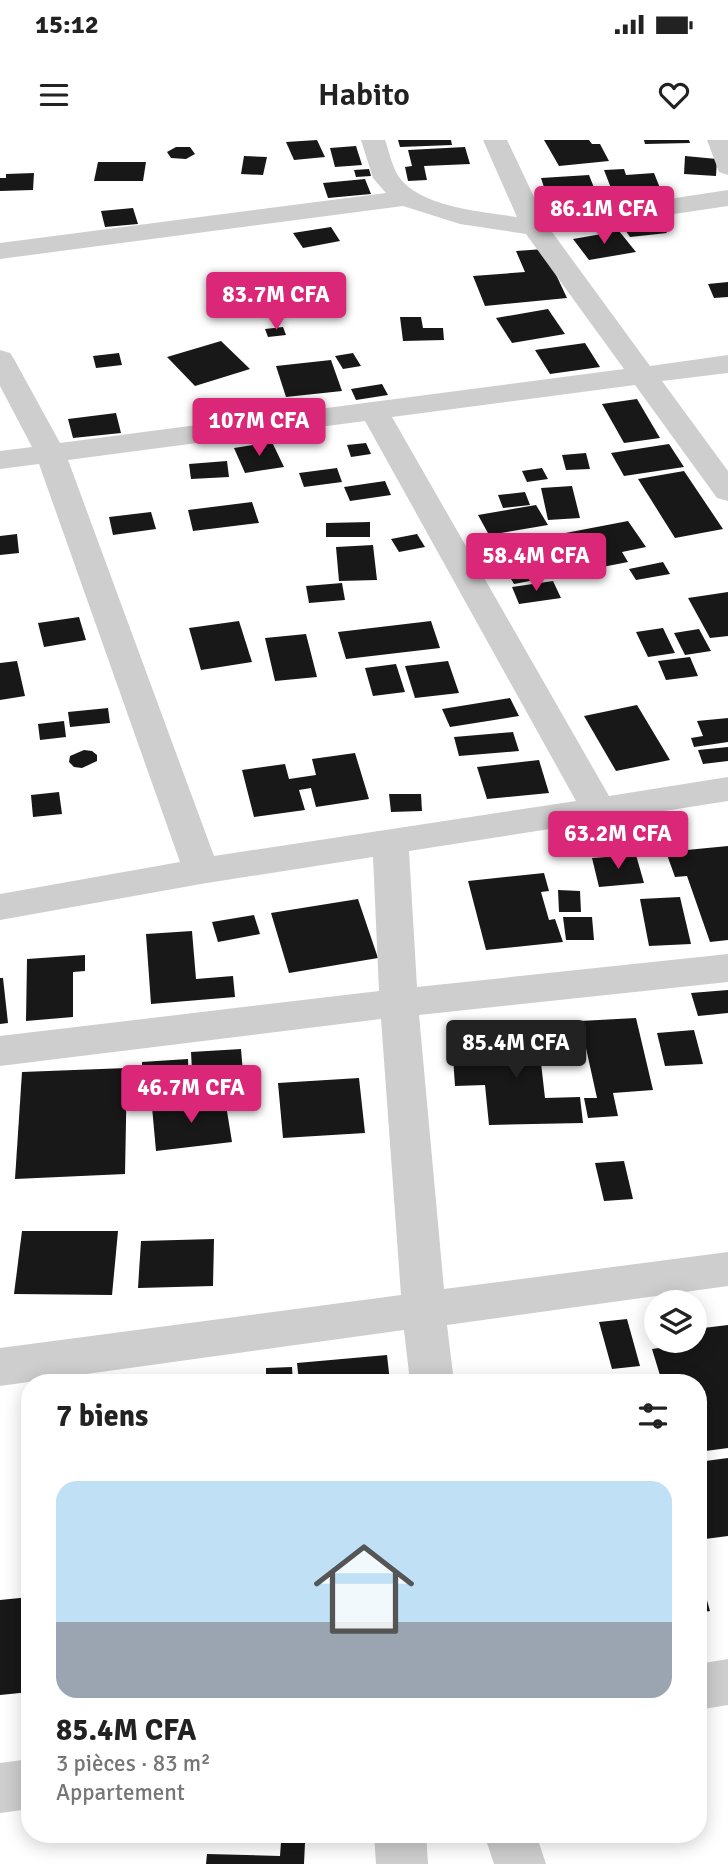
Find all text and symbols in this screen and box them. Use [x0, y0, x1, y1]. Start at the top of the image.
text: 15:12 [35, 9, 99, 41]
text: Habito [318, 75, 410, 114]
icon: menu [35, 76, 73, 114]
icon: heart [655, 76, 693, 114]
pin: 86.1M CFA [524, 186, 684, 246]
text: 86.1M CFA [550, 194, 658, 223]
pin: 83.7M CFA [196, 272, 356, 332]
text: 83.7M CFA [222, 280, 330, 309]
pin: 107M CFA [187, 398, 331, 458]
text: 107M CFA [209, 406, 310, 435]
pin: 58.4M CFA [456, 533, 616, 593]
text: 58.4M CFA [482, 541, 590, 570]
pin: 63.2M CFA [538, 812, 698, 871]
text: 63.2M CFA [564, 819, 672, 848]
pin: 85.4M CFA [436, 1020, 596, 1080]
text: 85.4M CFA [462, 1028, 570, 1057]
pin: 46.7M CFA [111, 1066, 271, 1125]
text: 46.7M CFA [137, 1073, 245, 1102]
map controls [644, 1290, 707, 1353]
button: layers [644, 1290, 707, 1353]
icon: filters [634, 1397, 672, 1435]
text: 7 biens [56, 1398, 148, 1435]
icon: home [301, 1526, 427, 1652]
text: 85.4M CFA [56, 1712, 196, 1749]
text: 3 pièces · 83 m² [56, 1749, 211, 1778]
text: Appartement [56, 1778, 185, 1807]

